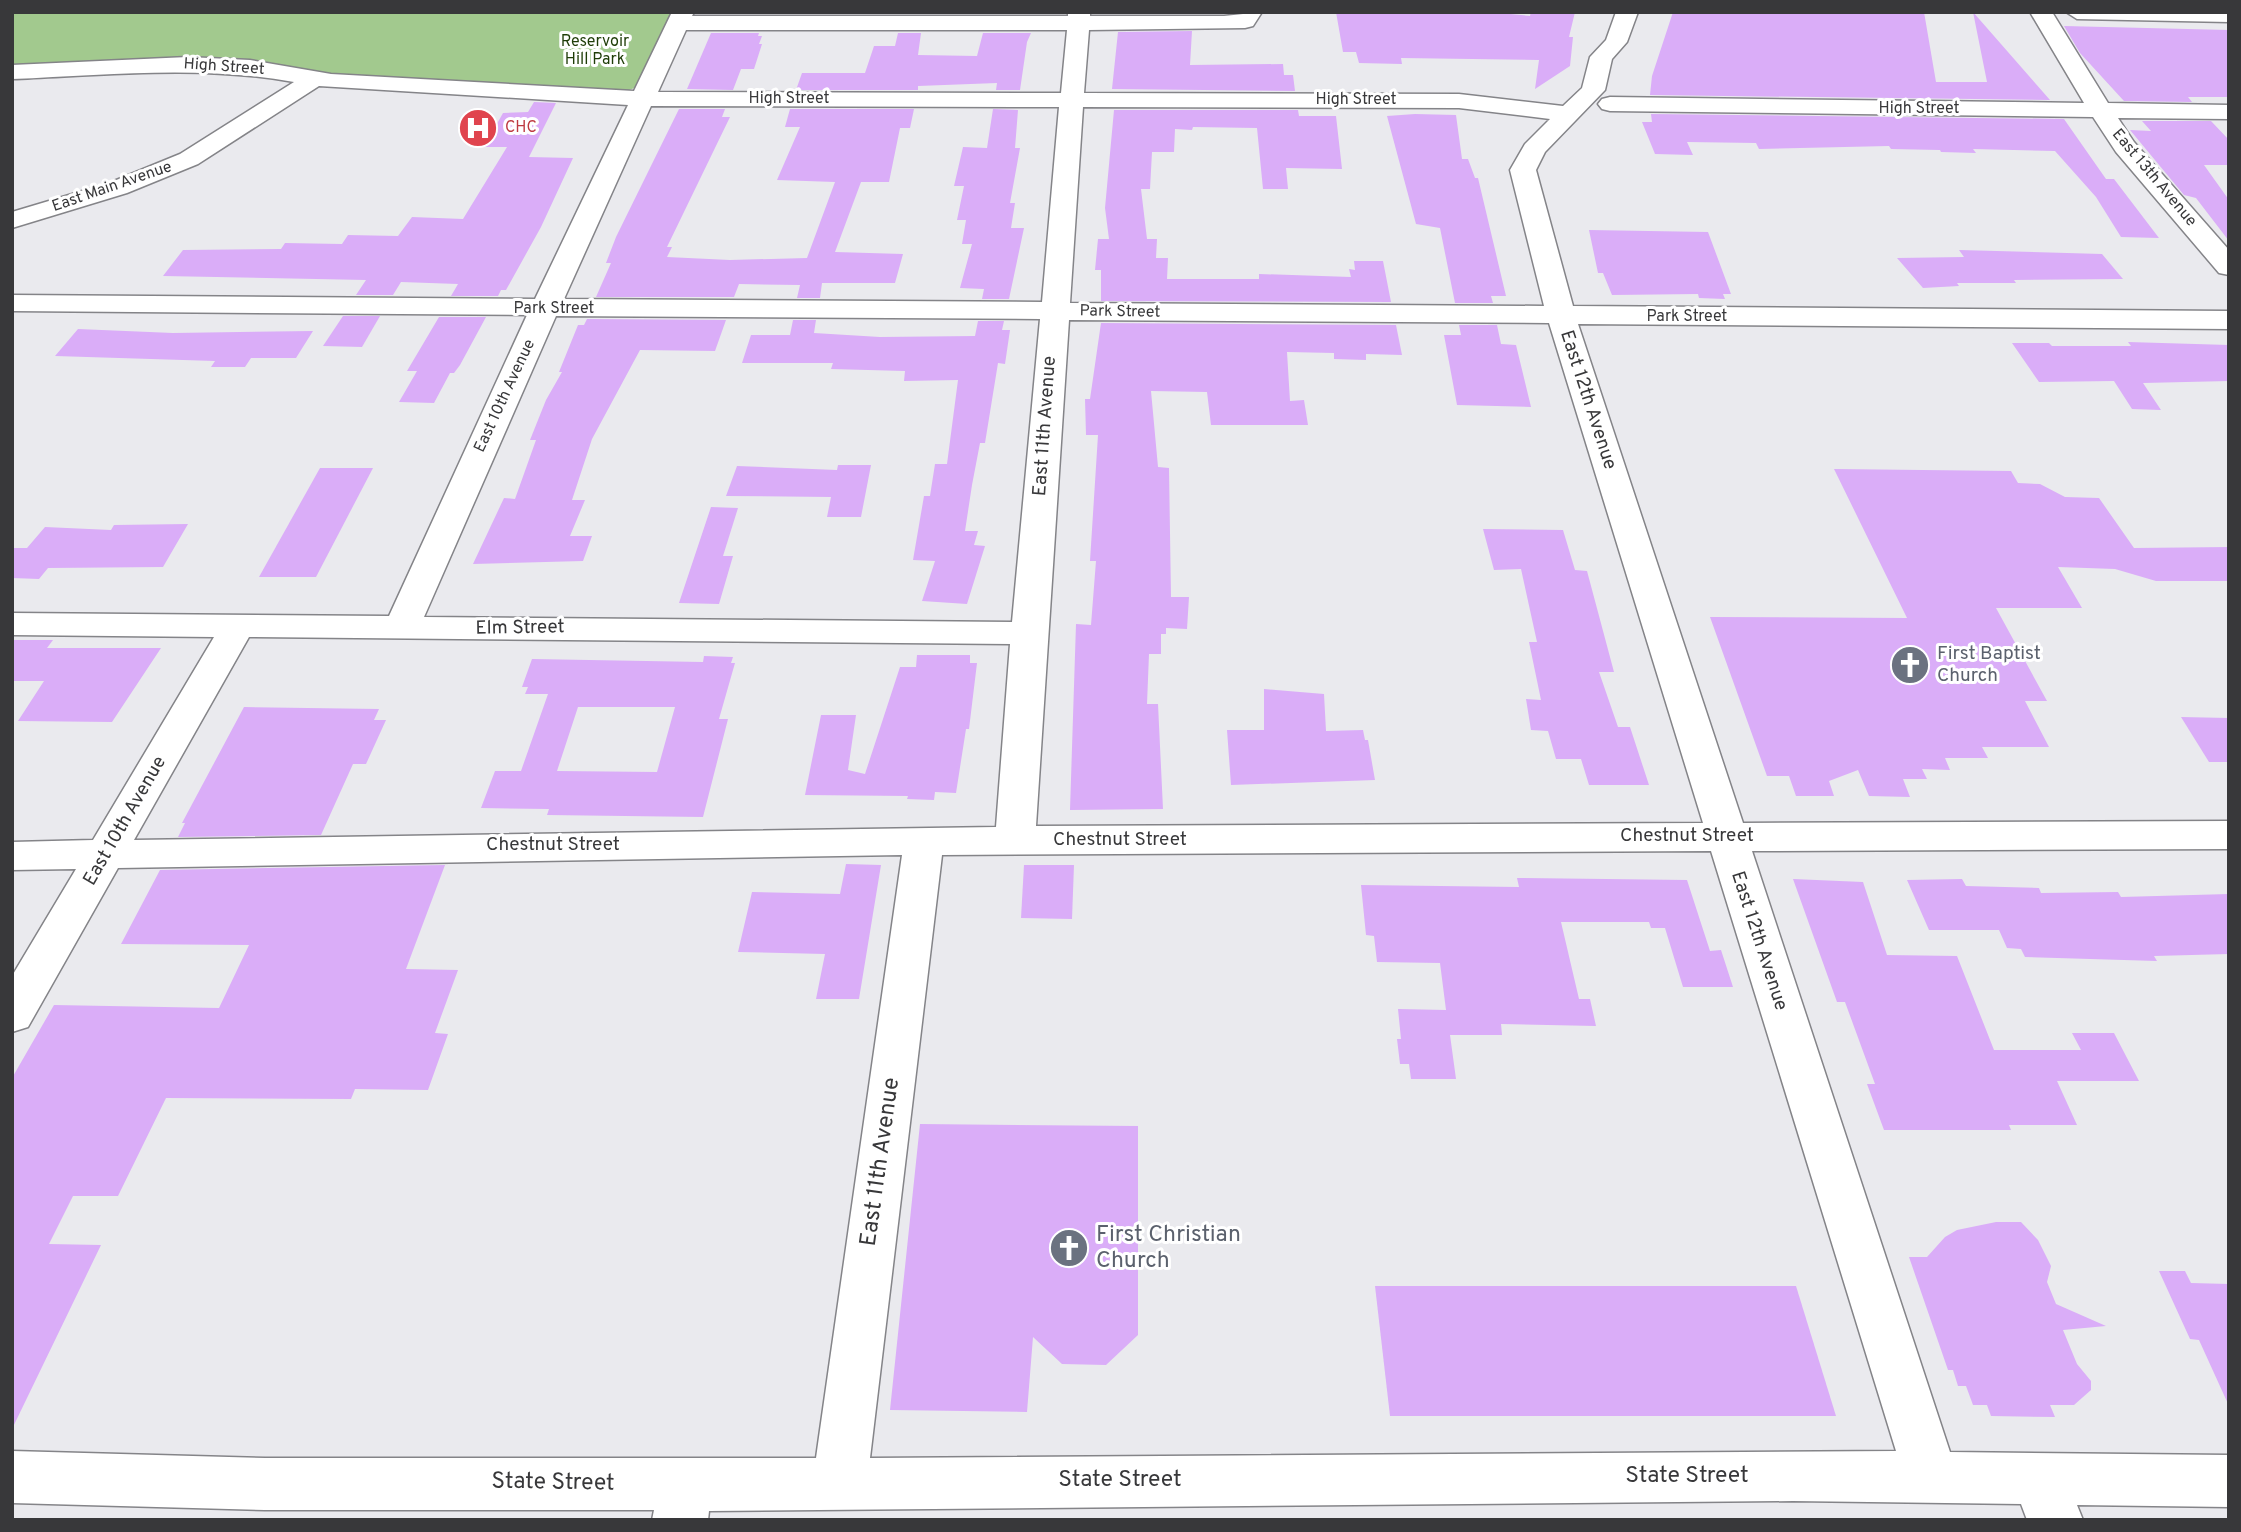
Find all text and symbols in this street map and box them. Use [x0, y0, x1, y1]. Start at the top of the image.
park label: Reservoir Hill Park [561, 32, 629, 70]
street label: High Street [183, 54, 265, 80]
street label: High Street [748, 89, 830, 109]
street label: High Street [1315, 90, 1397, 110]
street label: High Street [1878, 99, 1960, 119]
hospital icon: CHC [457, 107, 499, 149]
place label: CHC [505, 118, 537, 138]
street label: East 13th Avenue [2107, 125, 2201, 231]
street label: East Main Avenue [49, 157, 175, 217]
street label: Park Street [514, 299, 594, 319]
street label: Park Street [1079, 301, 1161, 323]
street label: Park Street [1647, 307, 1727, 327]
street label: East 12th Avenue [1554, 327, 1622, 473]
street label: East 10th Avenue [470, 336, 540, 456]
street label: East 11th Avenue [1028, 355, 1062, 497]
street label: Elm Street [475, 615, 565, 641]
place label: First Baptist Church [1937, 642, 2041, 688]
church icon: First Baptist Church [1889, 644, 1931, 686]
street label: East 10th Avenue [78, 752, 172, 890]
street label: Chestnut Street [1620, 824, 1754, 848]
street label: Chestnut Street [1053, 828, 1187, 852]
street label: Chestnut Street [486, 833, 620, 857]
street label: East 12th Avenue [1725, 868, 1793, 1014]
street label: East 11th Avenue [855, 1076, 907, 1248]
place label: First Christian Church [1096, 1221, 1241, 1276]
church icon: First Christian Church [1048, 1227, 1090, 1269]
street label: State Street [1625, 1462, 1749, 1491]
street label: State Street [1058, 1466, 1182, 1495]
street label: State Street [491, 1467, 615, 1499]

